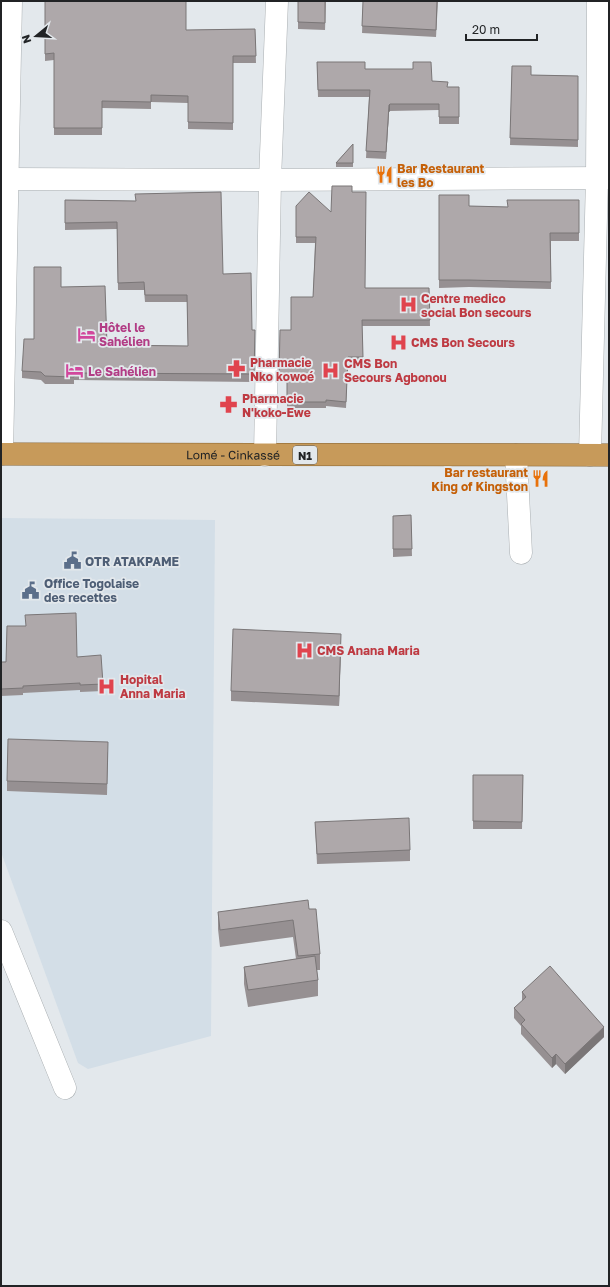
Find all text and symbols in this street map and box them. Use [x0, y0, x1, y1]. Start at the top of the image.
north arrow [16, 16, 56, 56]
scale bar [466, 16, 537, 42]
text: 20 m [472, 22, 500, 37]
text: N [19, 33, 33, 45]
place label: Bar Restaurant les Bo [397, 161, 485, 190]
restaurant icon: Bar Restaurant les Bo [374, 165, 394, 185]
place label: Centre medico social Bon secours [421, 291, 532, 320]
hospital icon: Centre medico social Bon secours [398, 295, 418, 315]
place label: Hôtel le Sahélien [99, 320, 150, 349]
hotel icon: Hôtel le Sahélien [76, 324, 96, 344]
hospital icon: CMS Bon Secours [388, 332, 408, 352]
place label: CMS Bon Secours [411, 335, 515, 350]
place label: Pharmacie Nko kowoé [250, 355, 314, 384]
place label: CMS Bon Secours Agbonou [344, 356, 447, 385]
pharmacy icon: Pharmacie Nko kowoé [227, 359, 247, 379]
hospital icon: CMS Bon Secours Agbonou [321, 360, 341, 380]
hotel icon: Le Sahélien [65, 361, 85, 381]
place label: Le Sahélien [88, 364, 156, 379]
place label: Pharmacie N'koko-Ewe [242, 391, 311, 420]
pharmacy icon: Pharmacie N'koko-Ewe [219, 395, 239, 415]
road number: N1 [293, 446, 317, 464]
street label: Lomé - Cinkassé [186, 447, 280, 462]
place label: Bar restaurant King of Kingston [431, 465, 528, 494]
restaurant icon: Bar restaurant King of Kingston [531, 469, 551, 489]
public building icon: OTR ATAKPAME [62, 551, 82, 571]
place label: OTR ATAKPAME [85, 554, 179, 569]
place label: Office Togolaise des recettes [44, 576, 139, 605]
public building icon: Office Togolaise des recettes [21, 580, 41, 600]
hospital icon: CMS Anana Maria [294, 640, 314, 660]
place label: CMS Anana Maria [317, 643, 420, 658]
place label: Hopital Anna Maria [120, 672, 186, 701]
hospital icon: Hopital Anna Maria [97, 676, 117, 696]

